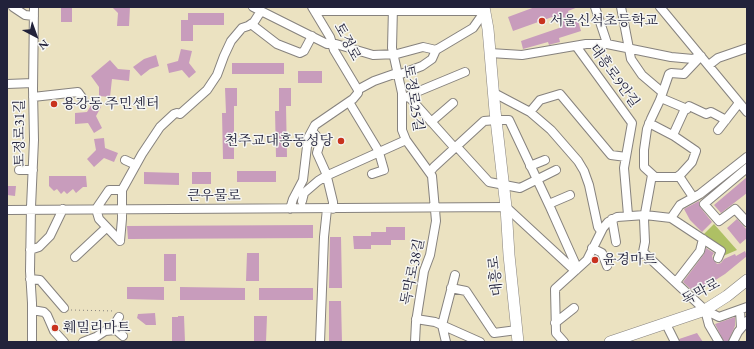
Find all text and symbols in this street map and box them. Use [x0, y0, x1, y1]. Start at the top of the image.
place label: 서울신석초등학교 [550, 13, 658, 29]
north arrow [16, 16, 56, 56]
marker: 서울신석초등학교 [537, 16, 547, 26]
street label: 토정로 [330, 20, 364, 64]
text: N [36, 37, 52, 53]
street label: 대흥로9안길 [585, 41, 643, 111]
street label: 토정로25길 [399, 63, 427, 133]
place label: 용강동 주민센터 [62, 96, 159, 112]
street label: 토정로31길 [12, 99, 28, 167]
marker: 용강동 주민센터 [49, 99, 59, 109]
place label: 천주교대흥동성당 [225, 133, 333, 149]
marker: 천주교대흥동성당 [336, 136, 346, 146]
street label: 큰우물로 [187, 188, 241, 204]
street label: 독막로38길 [398, 237, 428, 307]
place label: 윤경마트 [603, 252, 657, 268]
street label: 대흥로 [486, 255, 506, 297]
marker: 윤경마트 [590, 255, 600, 265]
street label: 독막로 [679, 275, 723, 309]
place label: 훼밀리마트 [63, 320, 131, 336]
marker: 훼밀리마트 [50, 323, 60, 333]

